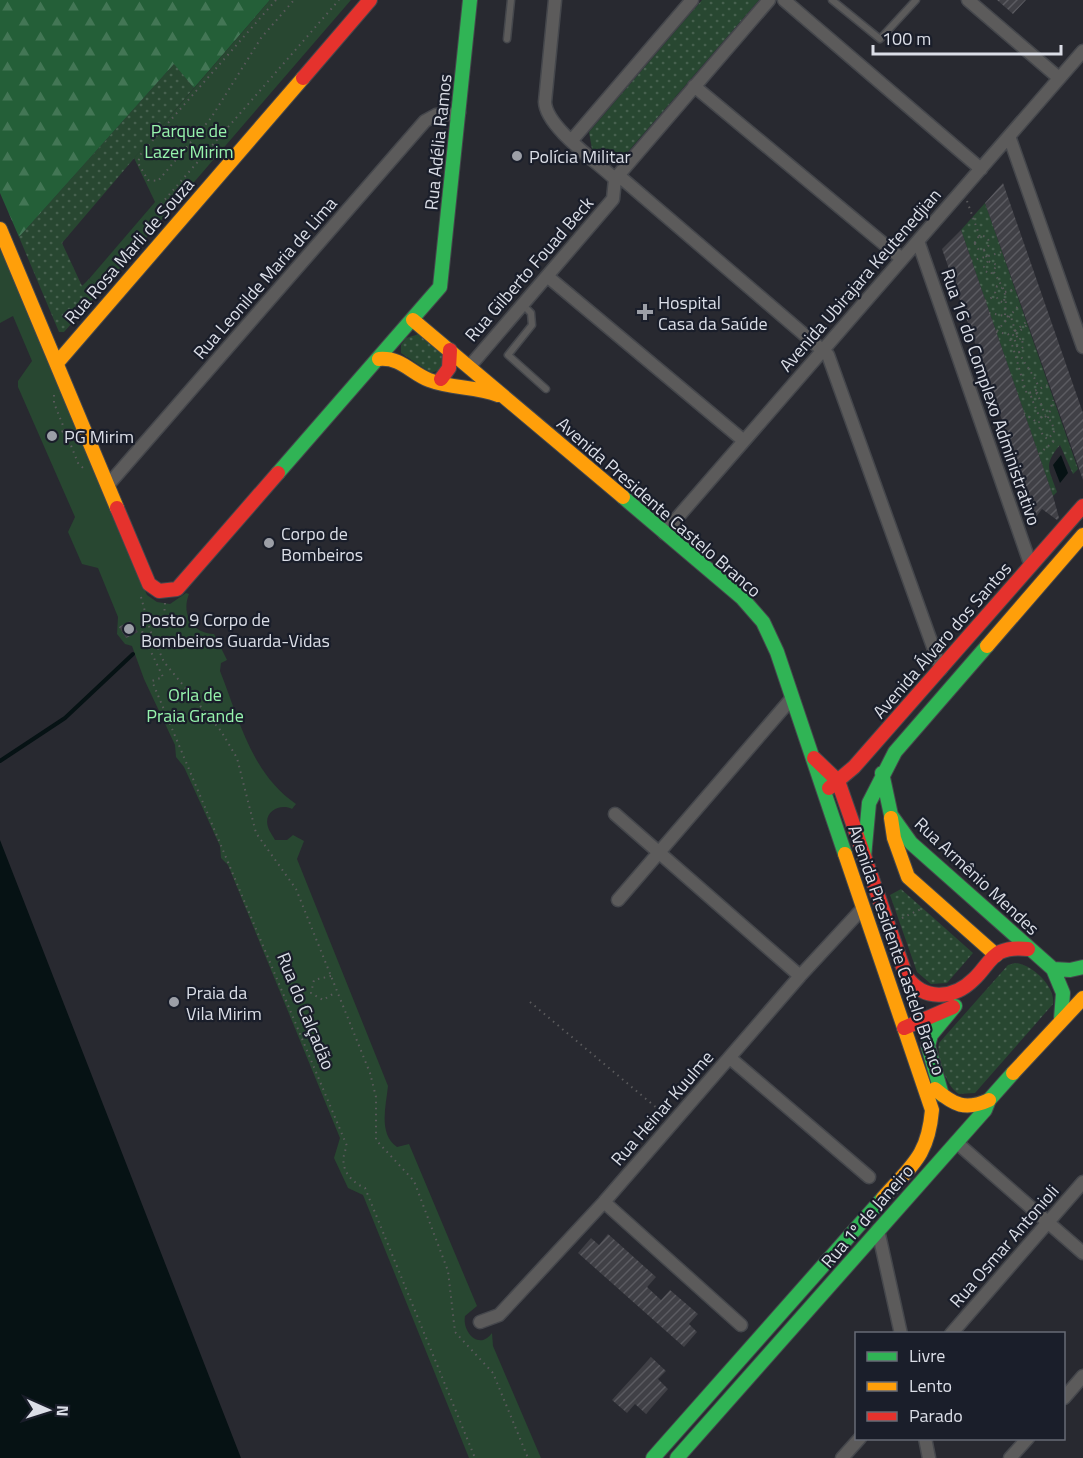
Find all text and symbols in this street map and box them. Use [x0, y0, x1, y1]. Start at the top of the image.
scale bar [873, 18, 1060, 56]
text: 100 m [882, 25, 931, 52]
street label: Rua Adélia Ramos [417, 73, 459, 211]
park label: Parque de Lazer Mirim [144, 117, 234, 165]
place label: Polícia Militar [529, 143, 631, 170]
marker: Polícia Militar [510, 149, 524, 163]
street label: Rua Rosa Marli de Souza [58, 172, 200, 330]
street label: Avenida Ubirajara Keutenedjian [773, 182, 947, 378]
street label: Rua Gilberto Fouad Beck [458, 190, 600, 348]
street label: Rua Leonilde Maria de Lima [187, 191, 343, 365]
street label: Rua 16 do Complexo Administrativo [934, 265, 1048, 529]
place label: Hospital Casa da Saúde [658, 289, 768, 337]
marker: Hospital Casa da Saúde [636, 303, 654, 321]
street label: Avenida Presidente Castelo Branco [551, 410, 767, 604]
place label: PG Mirim [64, 423, 134, 450]
marker: PG Mirim [45, 429, 59, 443]
place label: Corpo de Bombeiros [281, 520, 363, 568]
marker: Corpo de Bombeiros [262, 536, 276, 550]
street label: Avenida Álvaro dos Santos [866, 556, 1018, 724]
place label: Posto 9 Corpo de Bombeiros Guarda-Vidas [141, 606, 330, 654]
marker: Posto 9 Corpo de Bombeiros Guarda-Vidas [122, 622, 136, 636]
park label: Orla de Praia Grande [146, 681, 244, 729]
street label: Rua Armênio Mendes [908, 811, 1046, 941]
street label: Avenida Presidente Castelo Branco [841, 821, 953, 1079]
street label: Rua do Calçadão [270, 948, 342, 1074]
place label: Praia da Vila Mirim [186, 979, 262, 1027]
marker: Praia da Vila Mirim [167, 995, 181, 1009]
street label: Rua Heinar Kuulme [604, 1044, 720, 1172]
street label: Rua 1º de Janeiro [814, 1158, 920, 1274]
street label: Rua Osmar Antonioli [943, 1178, 1065, 1314]
legend [855, 1332, 1065, 1440]
text: Livre [909, 1342, 945, 1369]
text: Lento [909, 1372, 952, 1399]
north arrow [18, 1380, 78, 1440]
text: Parado [909, 1402, 963, 1429]
text: N [51, 1405, 75, 1417]

